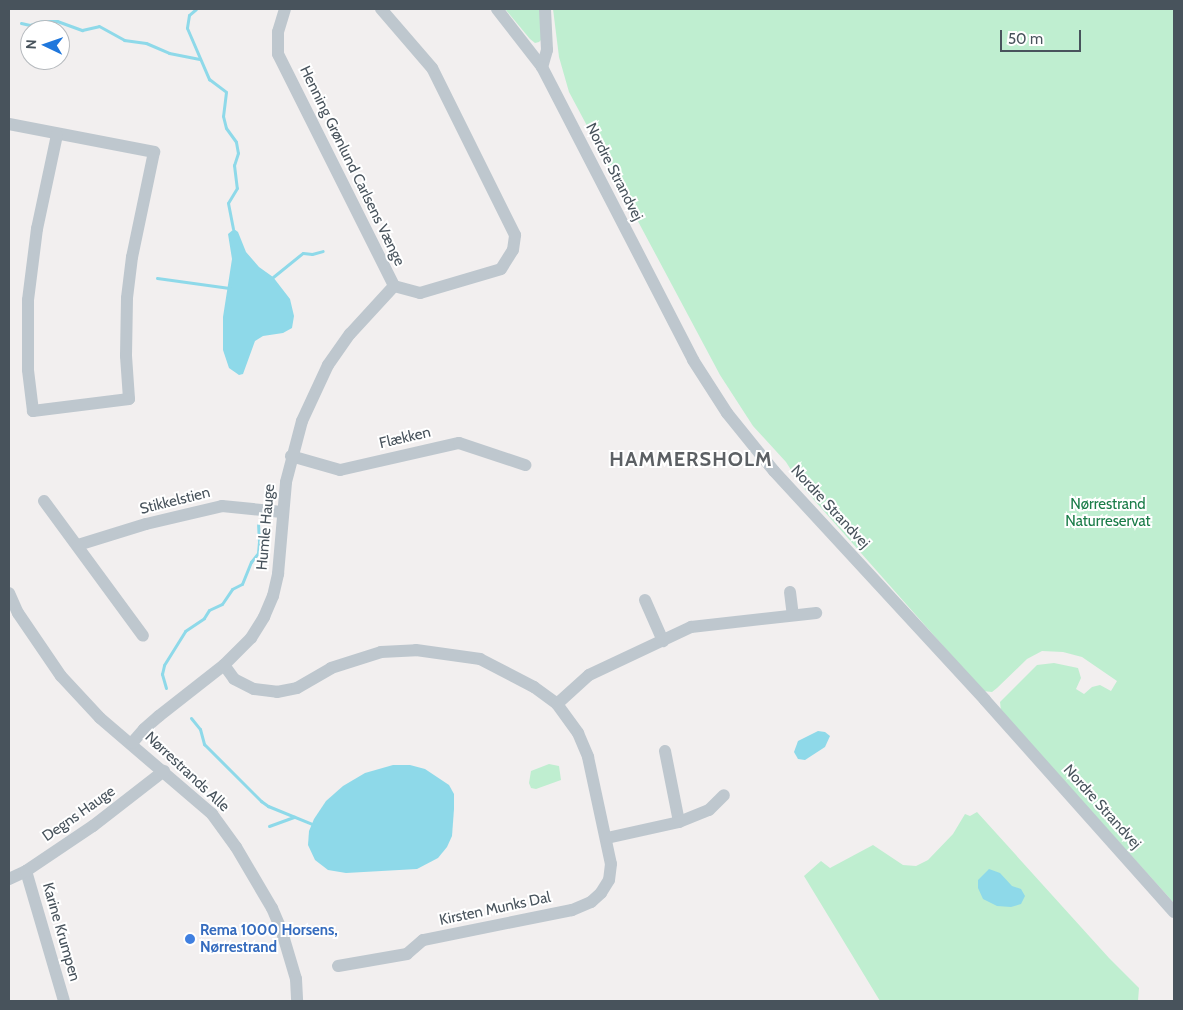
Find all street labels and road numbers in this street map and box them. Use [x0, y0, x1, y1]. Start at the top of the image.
street label: Henning Grønlund Carlsens Vænge [296, 63, 408, 269]
street label: Nordre Strandvej [582, 120, 646, 224]
street label: Flækken [378, 423, 432, 453]
street label: Nordre Strandvej [787, 462, 873, 552]
street label: Humle Hauge [253, 483, 279, 571]
street label: Stikkelstien [138, 484, 212, 518]
street label: Nørrestrands Alle [141, 728, 233, 816]
street label: Nordre Strandvej [1059, 761, 1145, 853]
street label: Degns Hauge [39, 782, 119, 846]
street label: Karine Krumpen [38, 881, 84, 983]
street label: Kirsten Munks Dal [438, 888, 552, 930]

